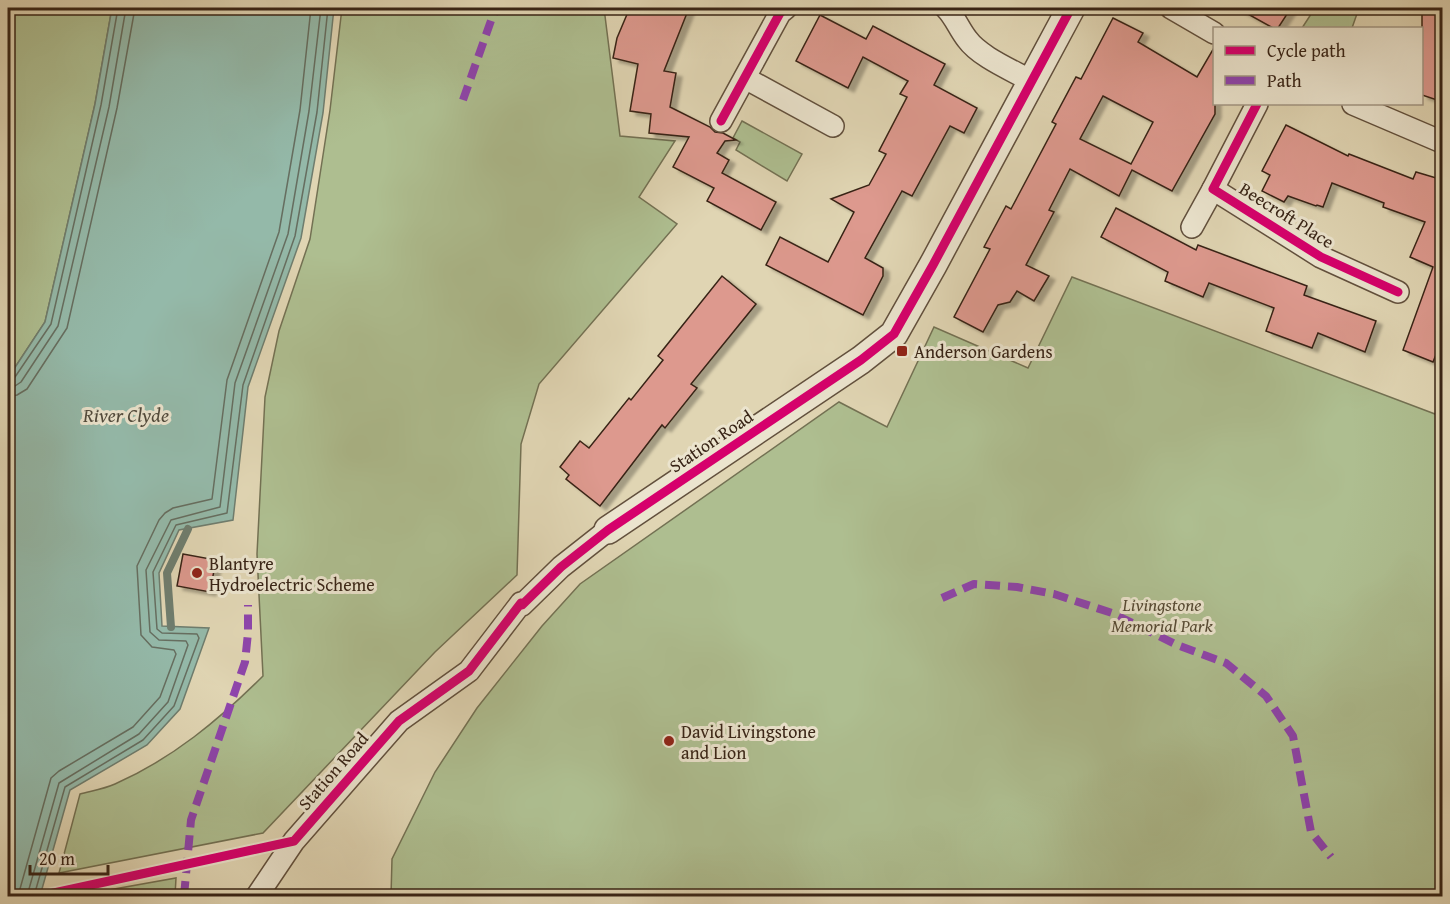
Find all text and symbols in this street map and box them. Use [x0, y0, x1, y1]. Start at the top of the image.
legend [1213, 27, 1423, 105]
text: Cycle path [1267, 37, 1346, 64]
text: Path [1267, 67, 1302, 94]
street label: Beecroft Place [1234, 175, 1340, 255]
place label: Anderson Gardens [914, 338, 1053, 365]
marker: Anderson Gardens [895, 344, 909, 358]
water label: River Clyde [82, 400, 169, 429]
street label: Station Road [664, 403, 759, 479]
place label: Blantyre Hydroelectric Scheme [209, 550, 375, 598]
marker: Blantyre Hydroelectric Scheme [190, 566, 204, 580]
park label: Livingstone Memorial Park [1111, 591, 1213, 639]
place label: David Livingstone and Lion [681, 718, 816, 766]
street label: Station Road [291, 726, 375, 816]
marker: David Livingstone and Lion [662, 734, 676, 748]
scale bar [30, 838, 108, 876]
text: 20 m [39, 845, 75, 872]

